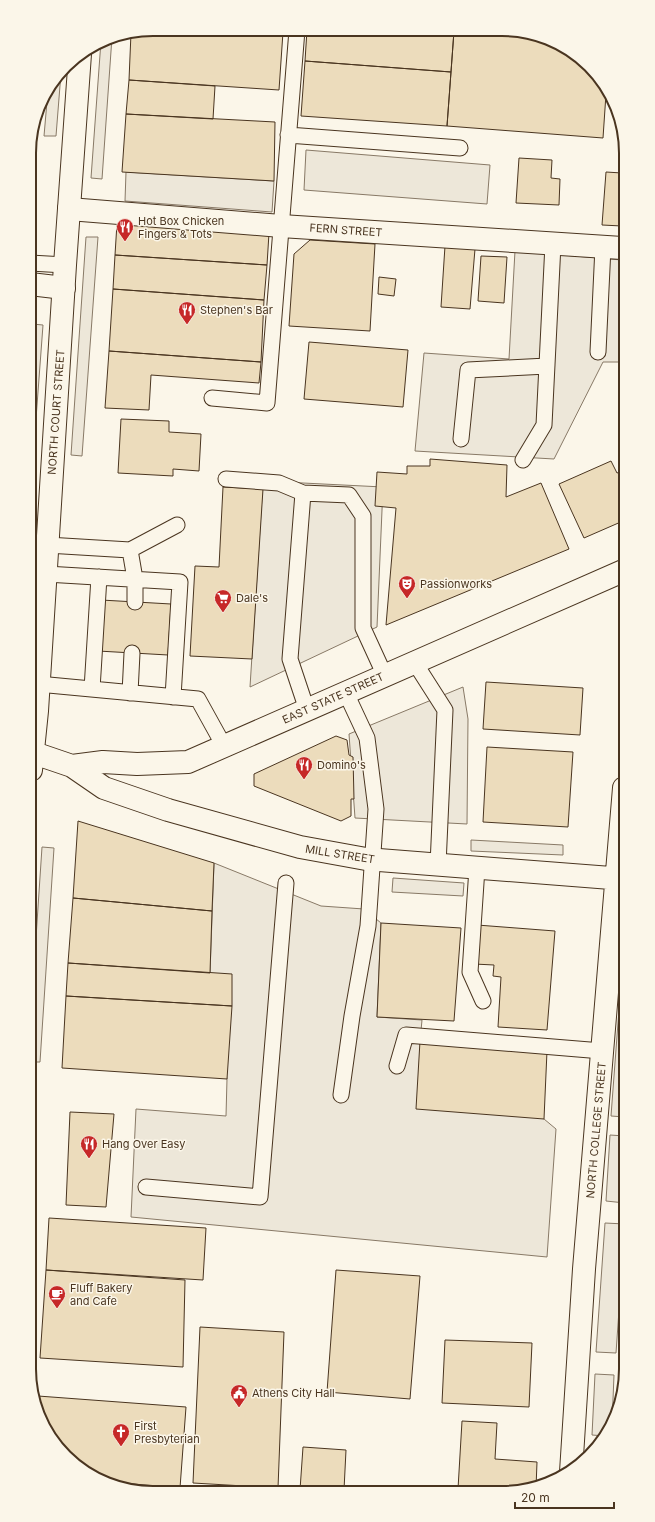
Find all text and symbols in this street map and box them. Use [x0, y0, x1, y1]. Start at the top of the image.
place label: Hot Box Chicken Fingers & Tots [138, 214, 224, 241]
restaurant icon: Hot Box Chicken Fingers & Tots [115, 217, 135, 242]
street label: FERN STREET [309, 220, 383, 240]
restaurant icon: Stephen's Bar [177, 300, 197, 325]
place label: Stephen's Bar [200, 303, 273, 317]
street label: NORTH COURT STREET [45, 349, 67, 475]
theatre icon: Passionworks [397, 574, 417, 599]
place label: Passionworks [420, 577, 492, 591]
supermarket icon: Dale's [213, 588, 233, 613]
place label: Dale's [236, 591, 268, 605]
street label: EAST STATE STREET [280, 669, 386, 727]
restaurant icon: Domino's [294, 755, 314, 780]
place label: Domino's [317, 758, 366, 772]
street label: MILL STREET [304, 842, 376, 866]
street label: NORTH COLLEGE STREET [583, 1061, 609, 1199]
restaurant icon: Hang Over Easy [79, 1134, 99, 1159]
place label: Hang Over Easy [102, 1137, 186, 1151]
place label: Fluff Bakery and Cafe [70, 1281, 133, 1308]
cafe icon: Fluff Bakery and Cafe [47, 1284, 67, 1309]
public building icon: Athens City Hall [229, 1383, 249, 1408]
place label: Athens City Hall [252, 1386, 335, 1400]
place label: First Presbyterian [134, 1419, 200, 1446]
church icon: First Presbyterian [111, 1422, 131, 1447]
scale bar [515, 1484, 614, 1510]
text: 20 m [521, 1490, 550, 1505]

